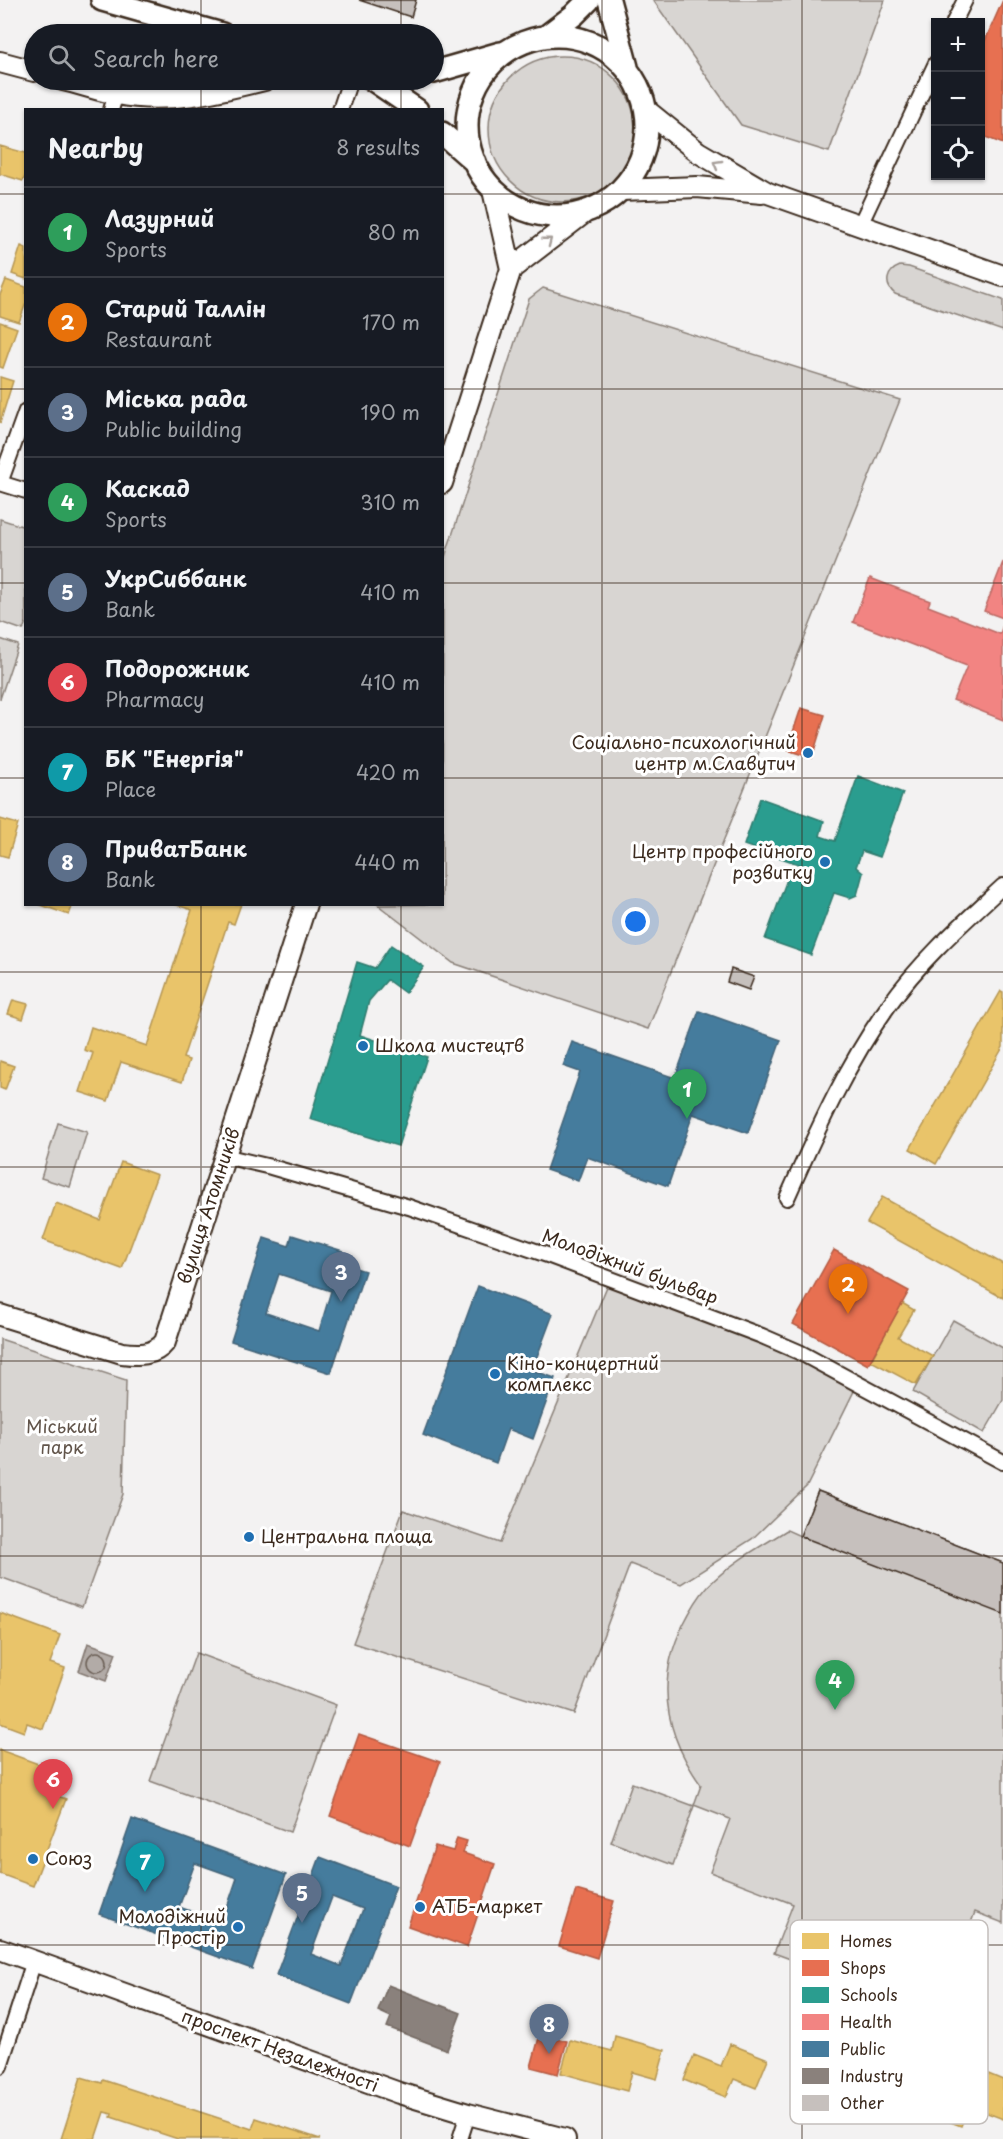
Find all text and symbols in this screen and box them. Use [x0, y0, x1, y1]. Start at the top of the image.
map controls [931, 18, 985, 180]
button: + [931, 18, 985, 72]
search box [24, 24, 444, 90]
icon: search [45, 41, 78, 74]
text: Search here [93, 41, 219, 74]
button: − [931, 72, 985, 126]
button: locate [931, 126, 985, 180]
text: Nearby [48, 128, 143, 167]
text: 8 results [336, 132, 420, 162]
one-way arrow [713, 160, 723, 171]
text: Лазурний [105, 201, 214, 234]
text: 1 [63, 217, 72, 247]
text: 80 m [368, 217, 420, 247]
text: Sports [105, 234, 167, 264]
one-way arrow [541, 237, 552, 248]
text: Старий Таллін [105, 291, 266, 324]
text: 2 [60, 307, 75, 337]
text: 170 m [362, 307, 420, 337]
text: Restaurant [105, 324, 212, 354]
text: Міська рада [105, 381, 248, 414]
text: 3 [61, 397, 74, 427]
text: 190 m [361, 397, 420, 427]
text: Public building [105, 414, 242, 444]
text: Каскад [105, 471, 190, 504]
text: 4 [61, 487, 74, 517]
text: 310 m [360, 487, 420, 517]
text: Sports [105, 504, 167, 534]
text: УкрСиббанк [105, 561, 246, 594]
text: 5 [61, 577, 74, 607]
text: 410 m [360, 577, 420, 607]
text: Bank [105, 594, 155, 624]
text: Подорожник [105, 651, 249, 684]
text: 6 [60, 667, 75, 697]
text: 410 m [360, 667, 420, 697]
text: Pharmacy [105, 684, 205, 714]
place label: Соціально-психологічний центр м.Славутич [572, 728, 796, 776]
text: БК "Енергія" [105, 741, 244, 774]
marker: Соціально-психологічний центр м.Славутич [801, 746, 815, 760]
text: 7 [62, 757, 73, 787]
text: 420 m [356, 757, 420, 787]
text: Place [105, 774, 156, 804]
text: ПриватБанк [105, 831, 247, 864]
place label: Центр професійного розвитку [632, 837, 813, 885]
text: 8 [61, 847, 74, 877]
text: 440 m [355, 847, 420, 877]
marker: Центр професійного розвитку [818, 855, 832, 869]
text: Bank [105, 864, 155, 894]
your location [621, 907, 650, 936]
place label: Школа мистецтв [375, 1031, 524, 1058]
marker: Школа мистецтв [356, 1039, 370, 1053]
pin: 1 [668, 1070, 706, 1119]
street label: вулиця Атомників [170, 1124, 246, 1287]
street label: Молодіжний бульвар [539, 1221, 722, 1310]
pin: 3 [322, 1252, 360, 1302]
pin: 2 [828, 1264, 868, 1314]
place label: Кіно-концертний комплекс [507, 1349, 659, 1397]
marker: Кіно-концертний комплекс [488, 1367, 502, 1381]
park label: Міський парк [26, 1412, 98, 1460]
place label: Центральна площа [261, 1522, 433, 1549]
marker: Центральна площа [242, 1530, 256, 1544]
pin: 4 [816, 1660, 854, 1710]
pin: 6 [34, 1760, 72, 1809]
pin: 7 [126, 1842, 164, 1892]
place label: Союз [45, 1844, 92, 1871]
marker: Союз [26, 1852, 40, 1866]
pin: 5 [282, 1874, 322, 1923]
place label: АТБ-маркет [432, 1892, 542, 1919]
marker: АТБ-маркет [413, 1900, 427, 1914]
place label: Молодіжний Простір [118, 1902, 226, 1950]
marker: Молодіжний Простір [231, 1920, 245, 1934]
legend [790, 1920, 988, 2124]
text: Homes [840, 1928, 892, 1952]
text: Shops [840, 1955, 886, 1979]
text: Schools [840, 1982, 898, 2006]
street label: проспект Незалежності [178, 2001, 383, 2098]
pin: 8 [530, 2004, 568, 2054]
text: Health [840, 2009, 892, 2033]
text: Public [840, 2036, 885, 2060]
text: Industry [840, 2063, 903, 2087]
text: Other [840, 2090, 884, 2114]

